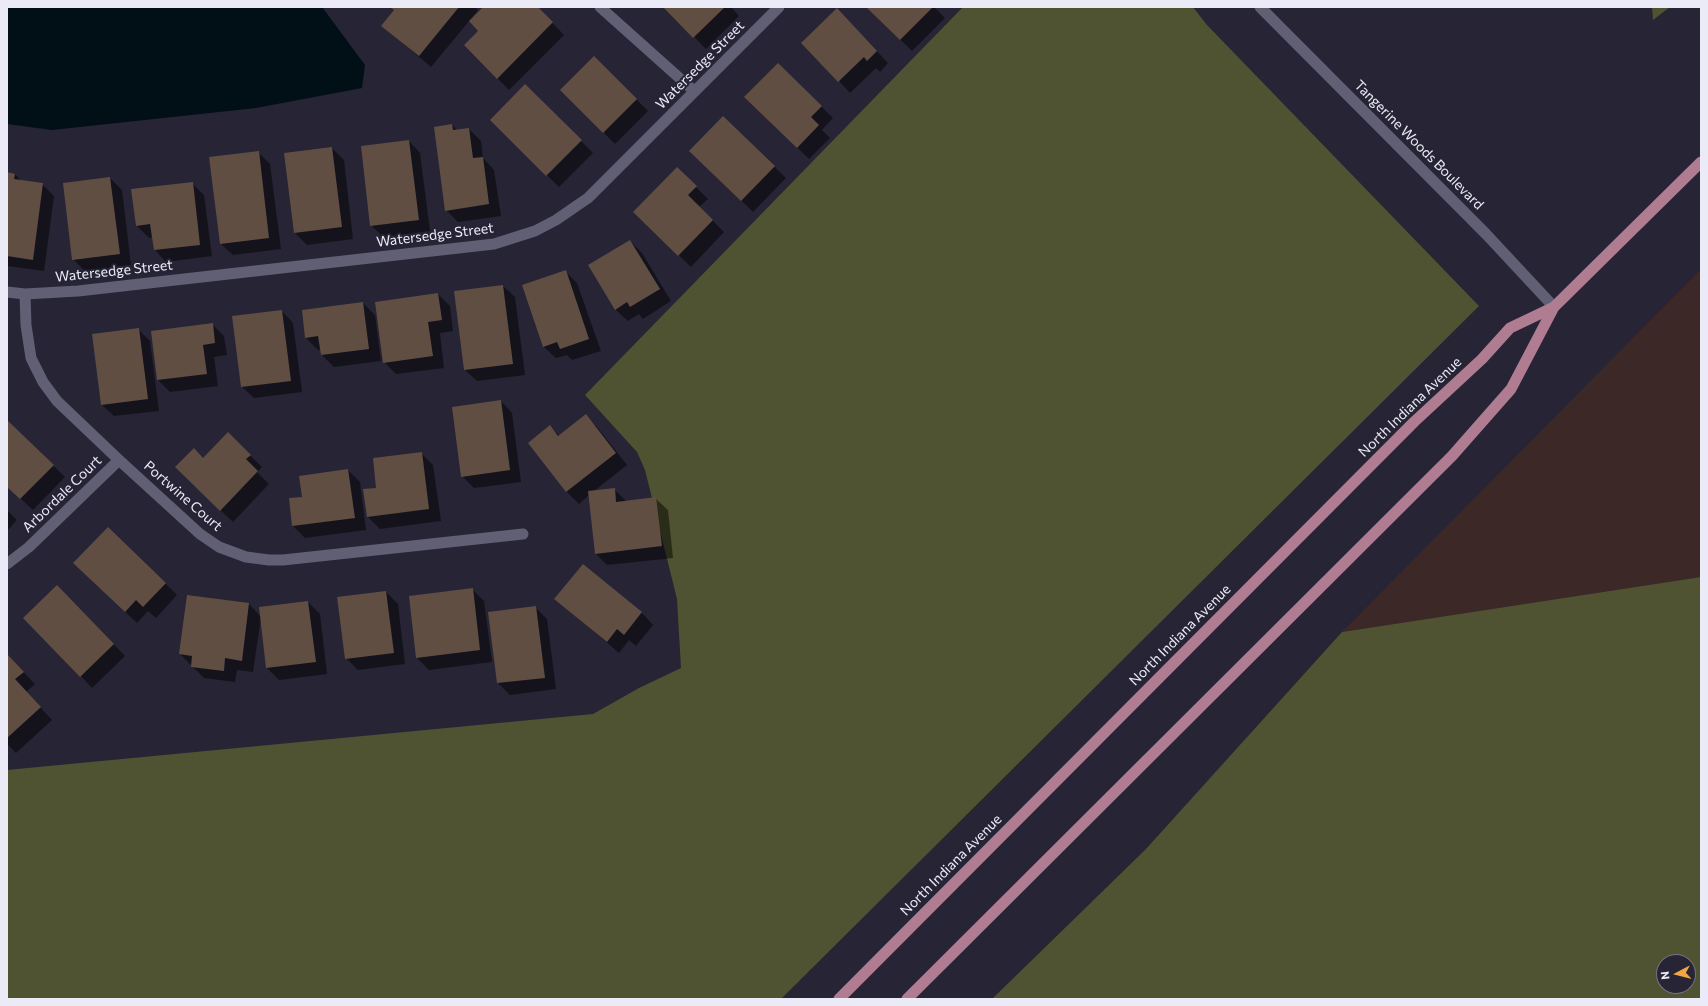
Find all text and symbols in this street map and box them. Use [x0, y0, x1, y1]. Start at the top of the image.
street label: Watersedge Street [652, 17, 748, 113]
street label: Tangerine Woods Boulevard [1351, 77, 1487, 213]
street label: Watersedge Street [375, 219, 495, 251]
street label: Watersedge Street [54, 256, 174, 286]
street label: North Indiana Avenue [1355, 354, 1465, 460]
street label: Arbordale Court [19, 452, 105, 536]
street label: Portwine Court [140, 457, 226, 535]
street label: North Indiana Avenue [1126, 581, 1234, 689]
street label: North Indiana Avenue [897, 811, 1005, 919]
north arrow [1656, 954, 1696, 994]
text: N [1658, 971, 1672, 980]

